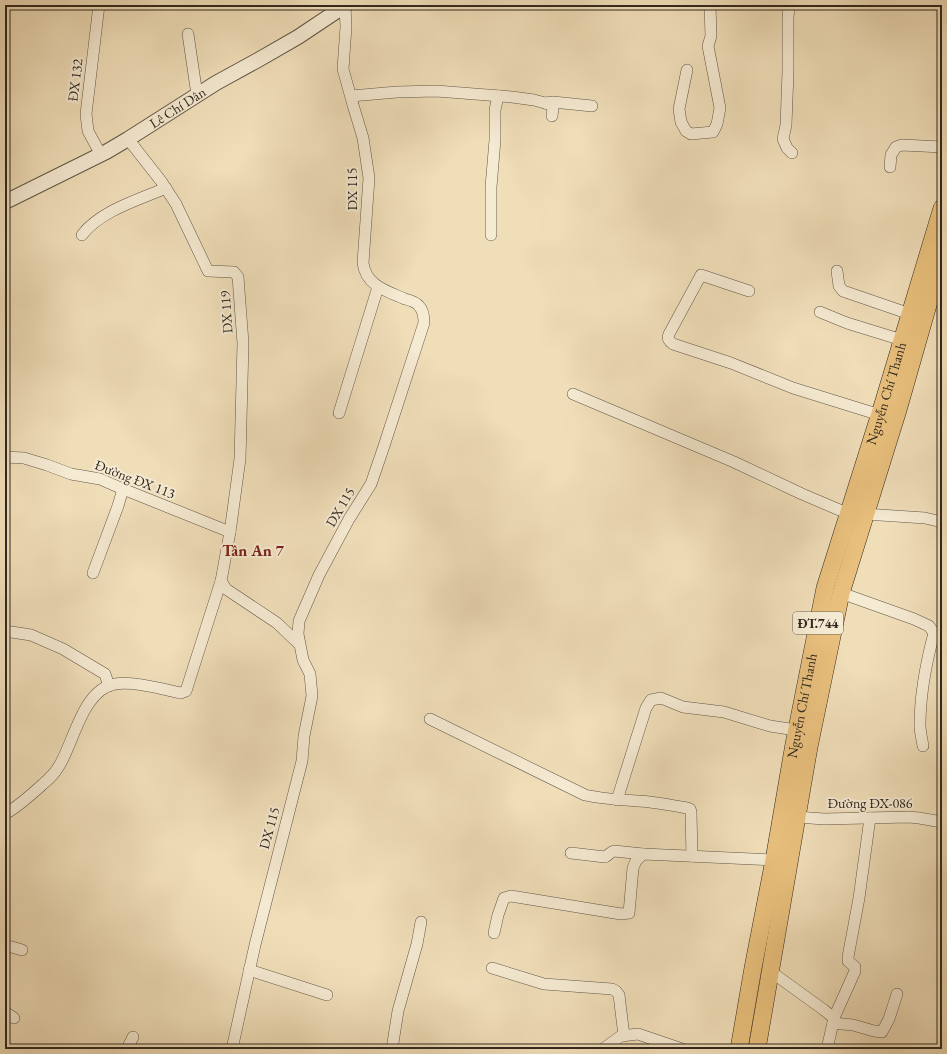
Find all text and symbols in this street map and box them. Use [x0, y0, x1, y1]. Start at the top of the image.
street label: ĐX 132 [63, 57, 87, 102]
street label: Lê Chí Dân [146, 83, 210, 132]
street label: DX 115 [343, 168, 361, 210]
street label: DX 119 [216, 290, 236, 334]
street label: Nguyễn Chí Thanh [862, 340, 910, 447]
street label: Đường ĐX 113 [92, 455, 178, 503]
street label: DX 115 [321, 484, 359, 530]
district label: Tân An 7 [222, 540, 285, 561]
road number: ĐT.744 [793, 612, 843, 634]
street label: Nguyễn Chí Thanh [783, 652, 821, 759]
street label: Đường ĐX-086 [827, 794, 913, 812]
street label: DX 115 [255, 805, 283, 851]

